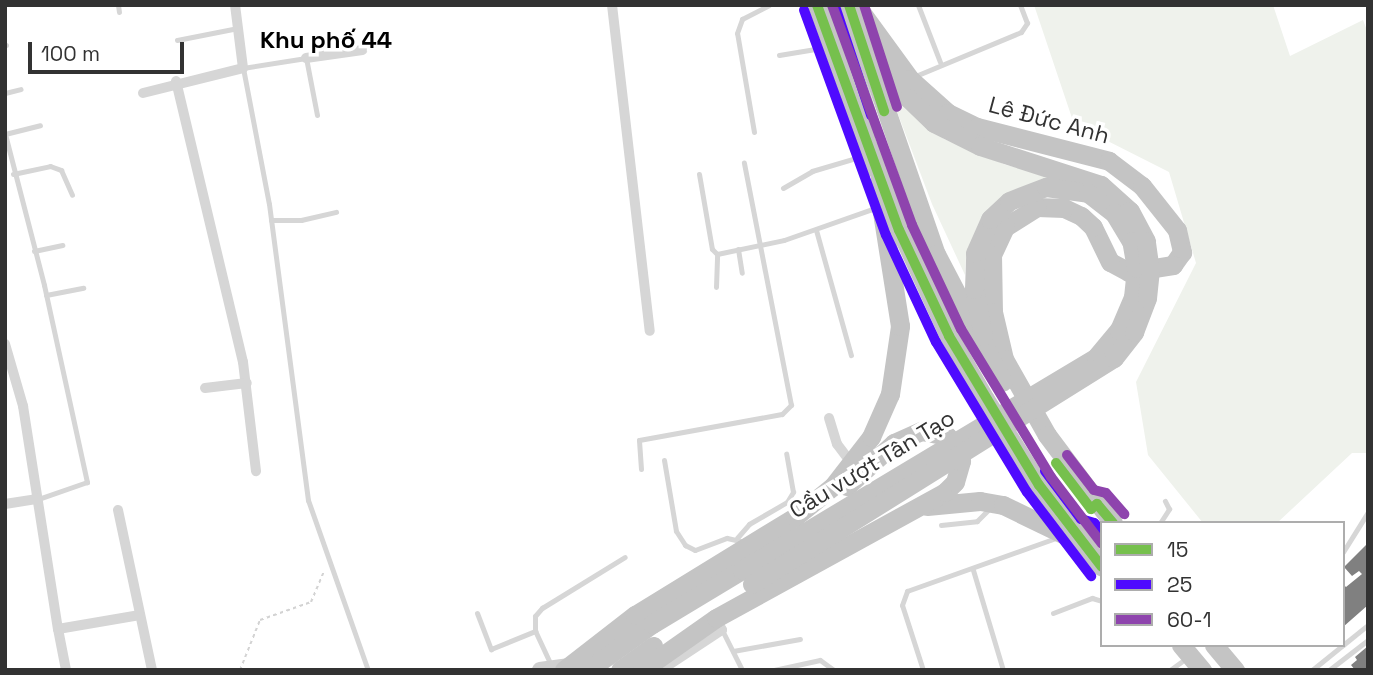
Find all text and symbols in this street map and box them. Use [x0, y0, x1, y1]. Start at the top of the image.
district label: Khu phố 44 [260, 26, 392, 54]
scale bar [32, 28, 187, 72]
text: 100 m [41, 40, 100, 67]
street label: Lê Đức Anh [985, 91, 1113, 149]
street label: Cầu vượt Tân Tạo [784, 403, 960, 525]
legend [1100, 521, 1345, 647]
text: 15 [1167, 536, 1188, 563]
text: 25 [1167, 571, 1192, 598]
text: 60-1 [1167, 606, 1212, 633]

